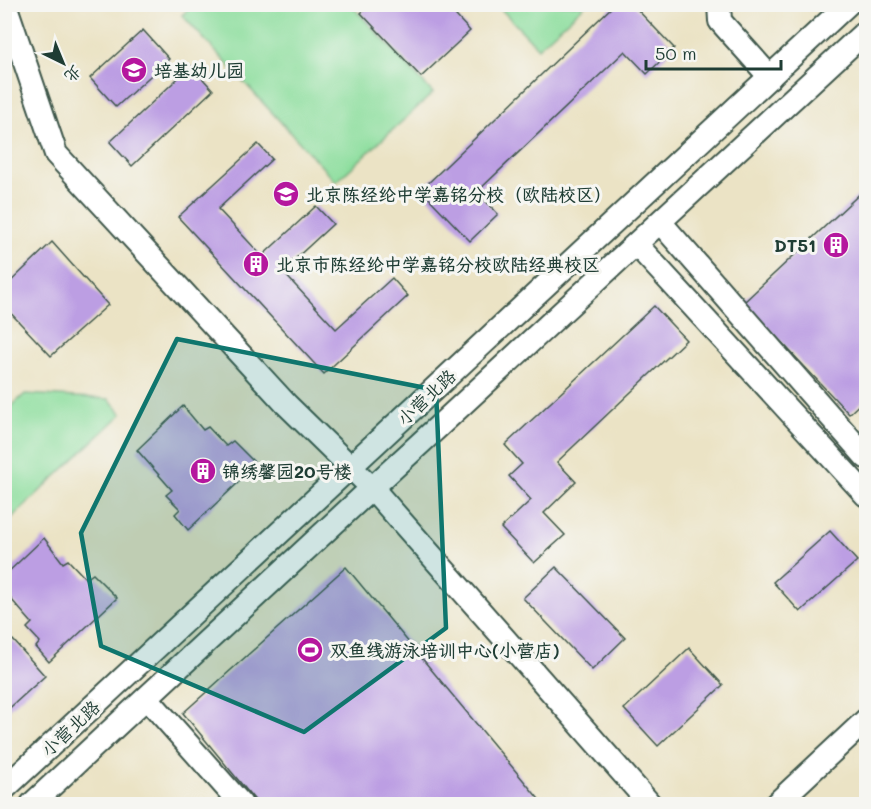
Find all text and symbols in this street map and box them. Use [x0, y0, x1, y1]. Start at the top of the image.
north arrow [33, 33, 93, 93]
scale bar [646, 33, 781, 71]
text: 50 m [655, 41, 697, 65]
school or university icon: 培基幼儿园 [119, 55, 149, 85]
place label: 培基幼儿园 [154, 58, 244, 82]
text: 北 [61, 61, 87, 87]
school or university icon: 北京陈经纶中学嘉铭分校（欧陆校区） [271, 179, 301, 209]
place label: 北京陈经纶中学嘉铭分校（欧陆校区） [306, 182, 612, 206]
building icon: DT51 [821, 230, 851, 260]
place label: DT51 [774, 233, 816, 257]
building icon: 北京市陈经纶中学嘉铭分校欧陆经典校区 [241, 249, 271, 279]
place label: 北京市陈经纶中学嘉铭分校欧陆经典校区 [276, 252, 600, 276]
street label: 小营北路 [391, 364, 461, 430]
building icon: 锦绣馨园20号楼 [188, 456, 218, 486]
place label: 锦绣馨园20号楼 [222, 459, 352, 483]
sports icon: 双鱼线游泳培训中心(小营店) [295, 635, 325, 665]
place label: 双鱼线游泳培训中心(小营店) [330, 638, 560, 662]
street label: 小营北路 [35, 695, 105, 761]

